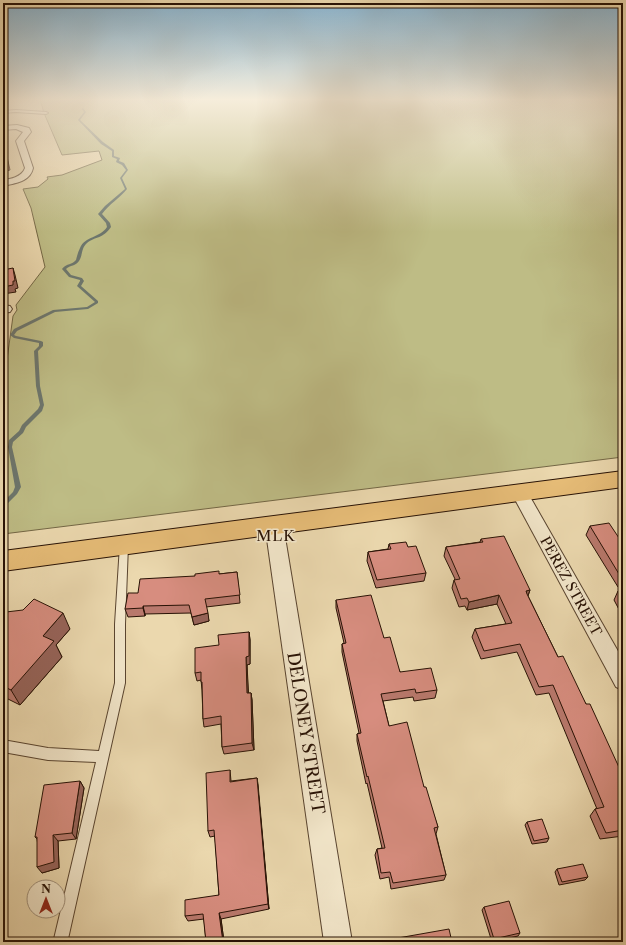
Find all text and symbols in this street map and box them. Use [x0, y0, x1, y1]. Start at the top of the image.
district label: MLK [256, 526, 296, 545]
street label: PEREZ STREET [536, 533, 606, 639]
street label: DELONEY STREET [283, 651, 329, 816]
north arrow [26, 879, 66, 919]
text: N [41, 882, 51, 896]

